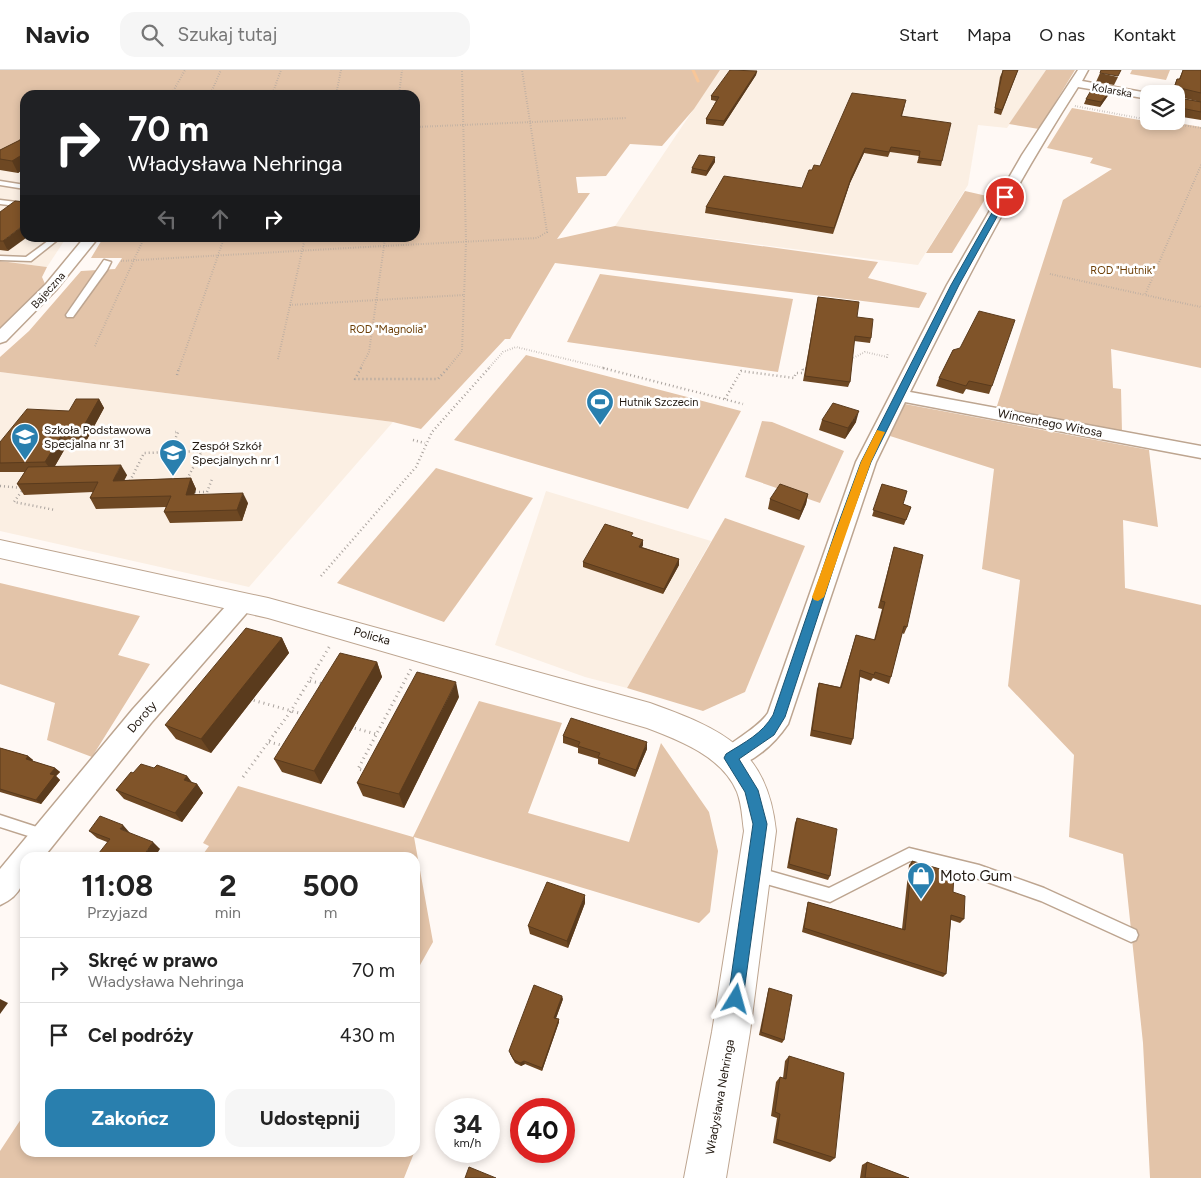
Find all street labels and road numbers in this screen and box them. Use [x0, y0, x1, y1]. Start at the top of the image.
street label: Kolarska [1091, 81, 1133, 100]
street label: Bajeczna [29, 269, 68, 311]
street label: Wincentego Witosa [997, 406, 1103, 440]
street label: Policka [352, 624, 392, 648]
street label: Doroty [125, 698, 160, 736]
street label: Władysława Nehringa [703, 1038, 737, 1156]

